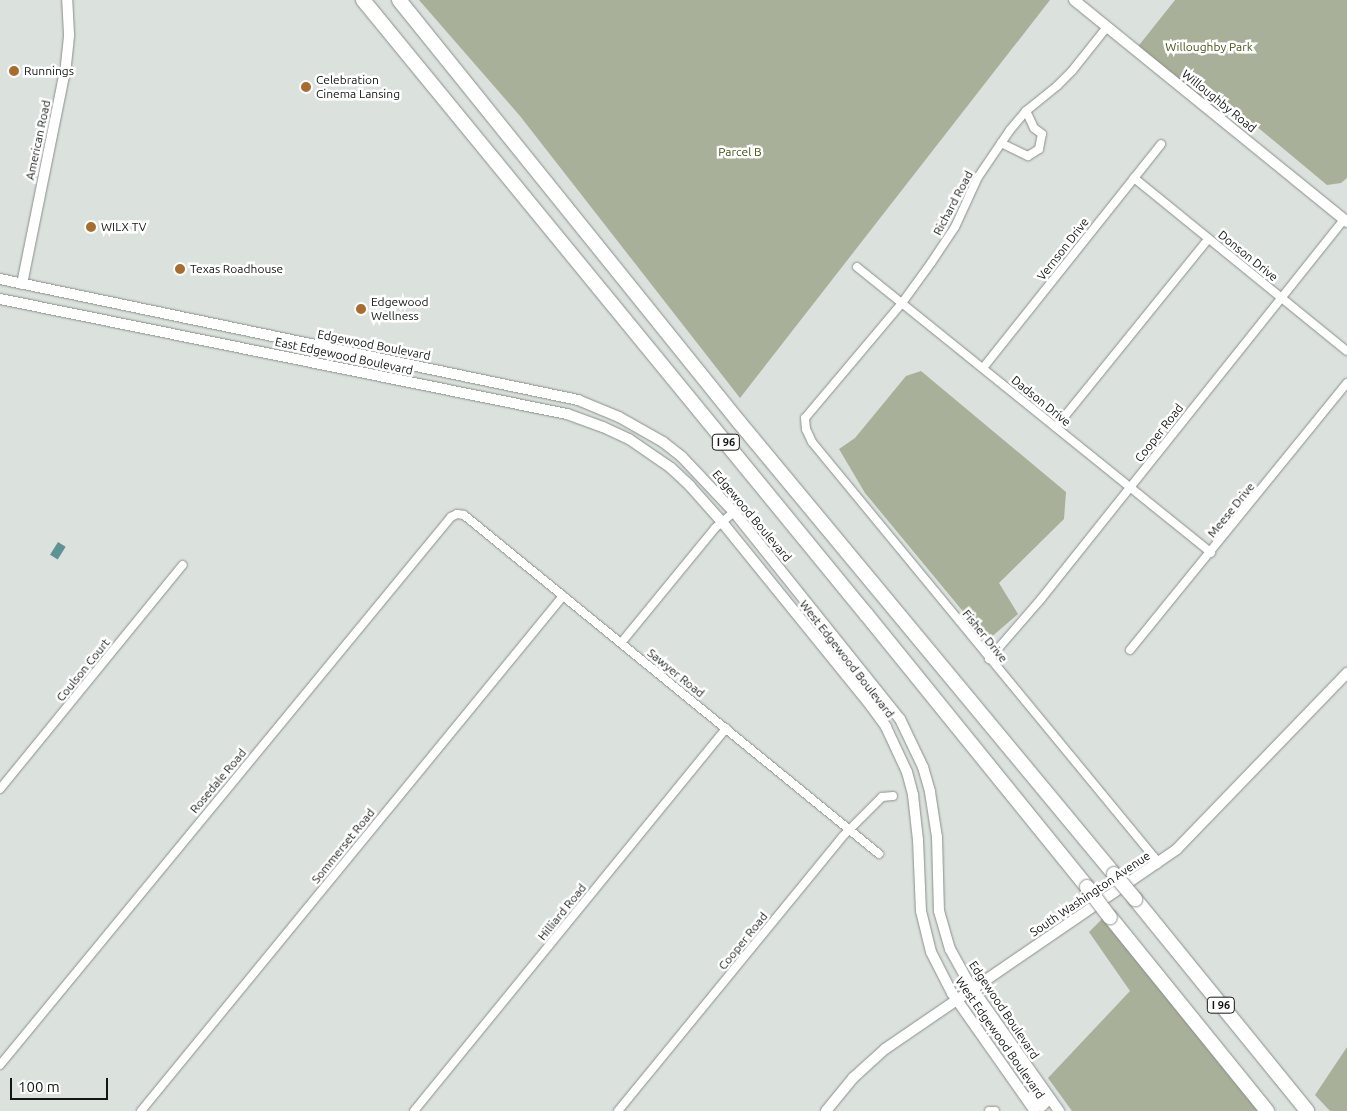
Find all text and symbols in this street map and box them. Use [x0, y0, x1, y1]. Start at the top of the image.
park label: Willoughby Park [1165, 40, 1253, 54]
place label: Runnings [24, 64, 74, 78]
marker: Runnings [8, 65, 20, 77]
street label: Willoughby Road [1179, 67, 1259, 135]
place label: Celebration Cinema Lansing [316, 73, 400, 101]
marker: Celebration Cinema Lansing [300, 81, 312, 93]
street label: American Road [23, 99, 53, 181]
park label: Parcel B [718, 145, 762, 159]
street label: Richard Road [930, 168, 976, 238]
street label: Vernson Drive [1034, 215, 1092, 283]
place label: WILX TV [101, 220, 146, 234]
marker: WILX TV [85, 221, 97, 233]
street label: Donson Drive [1215, 228, 1281, 284]
place label: Texas Roadhouse [190, 262, 283, 276]
marker: Texas Roadhouse [174, 263, 186, 275]
place label: Edgewood Wellness [371, 295, 429, 323]
marker: Edgewood Wellness [355, 303, 367, 315]
street label: Edgewood Boulevard [316, 327, 432, 363]
street label: East Edgewood Boulevard [274, 334, 414, 378]
street label: Dadson Drive [1009, 373, 1073, 429]
street label: Cooper Road [1132, 401, 1186, 465]
road number: I 96 [711, 434, 741, 451]
street label: Edgewood Boulevard [709, 467, 795, 565]
street label: Meese Drive [1204, 480, 1258, 540]
street label: West Edgewood Boulevard [797, 597, 897, 721]
street label: Fisher Drive [959, 607, 1011, 665]
street label: Coulson Court [53, 636, 113, 704]
street label: Sawyer Road [645, 646, 707, 700]
street label: Rosedale Road [187, 746, 249, 816]
street label: Sommerset Road [308, 806, 378, 886]
street label: South Washington Avenue [1027, 848, 1153, 940]
street label: Hilliard Road [535, 881, 589, 943]
street label: Cooper Road [715, 909, 771, 973]
street label: Edgewood Boulevard [966, 958, 1042, 1062]
street label: West Edgewood Boulevard [952, 974, 1048, 1102]
road number: I 96 [1206, 996, 1236, 1014]
scale bar [12, 1068, 110, 1100]
text: 100 m [18, 1078, 60, 1095]

